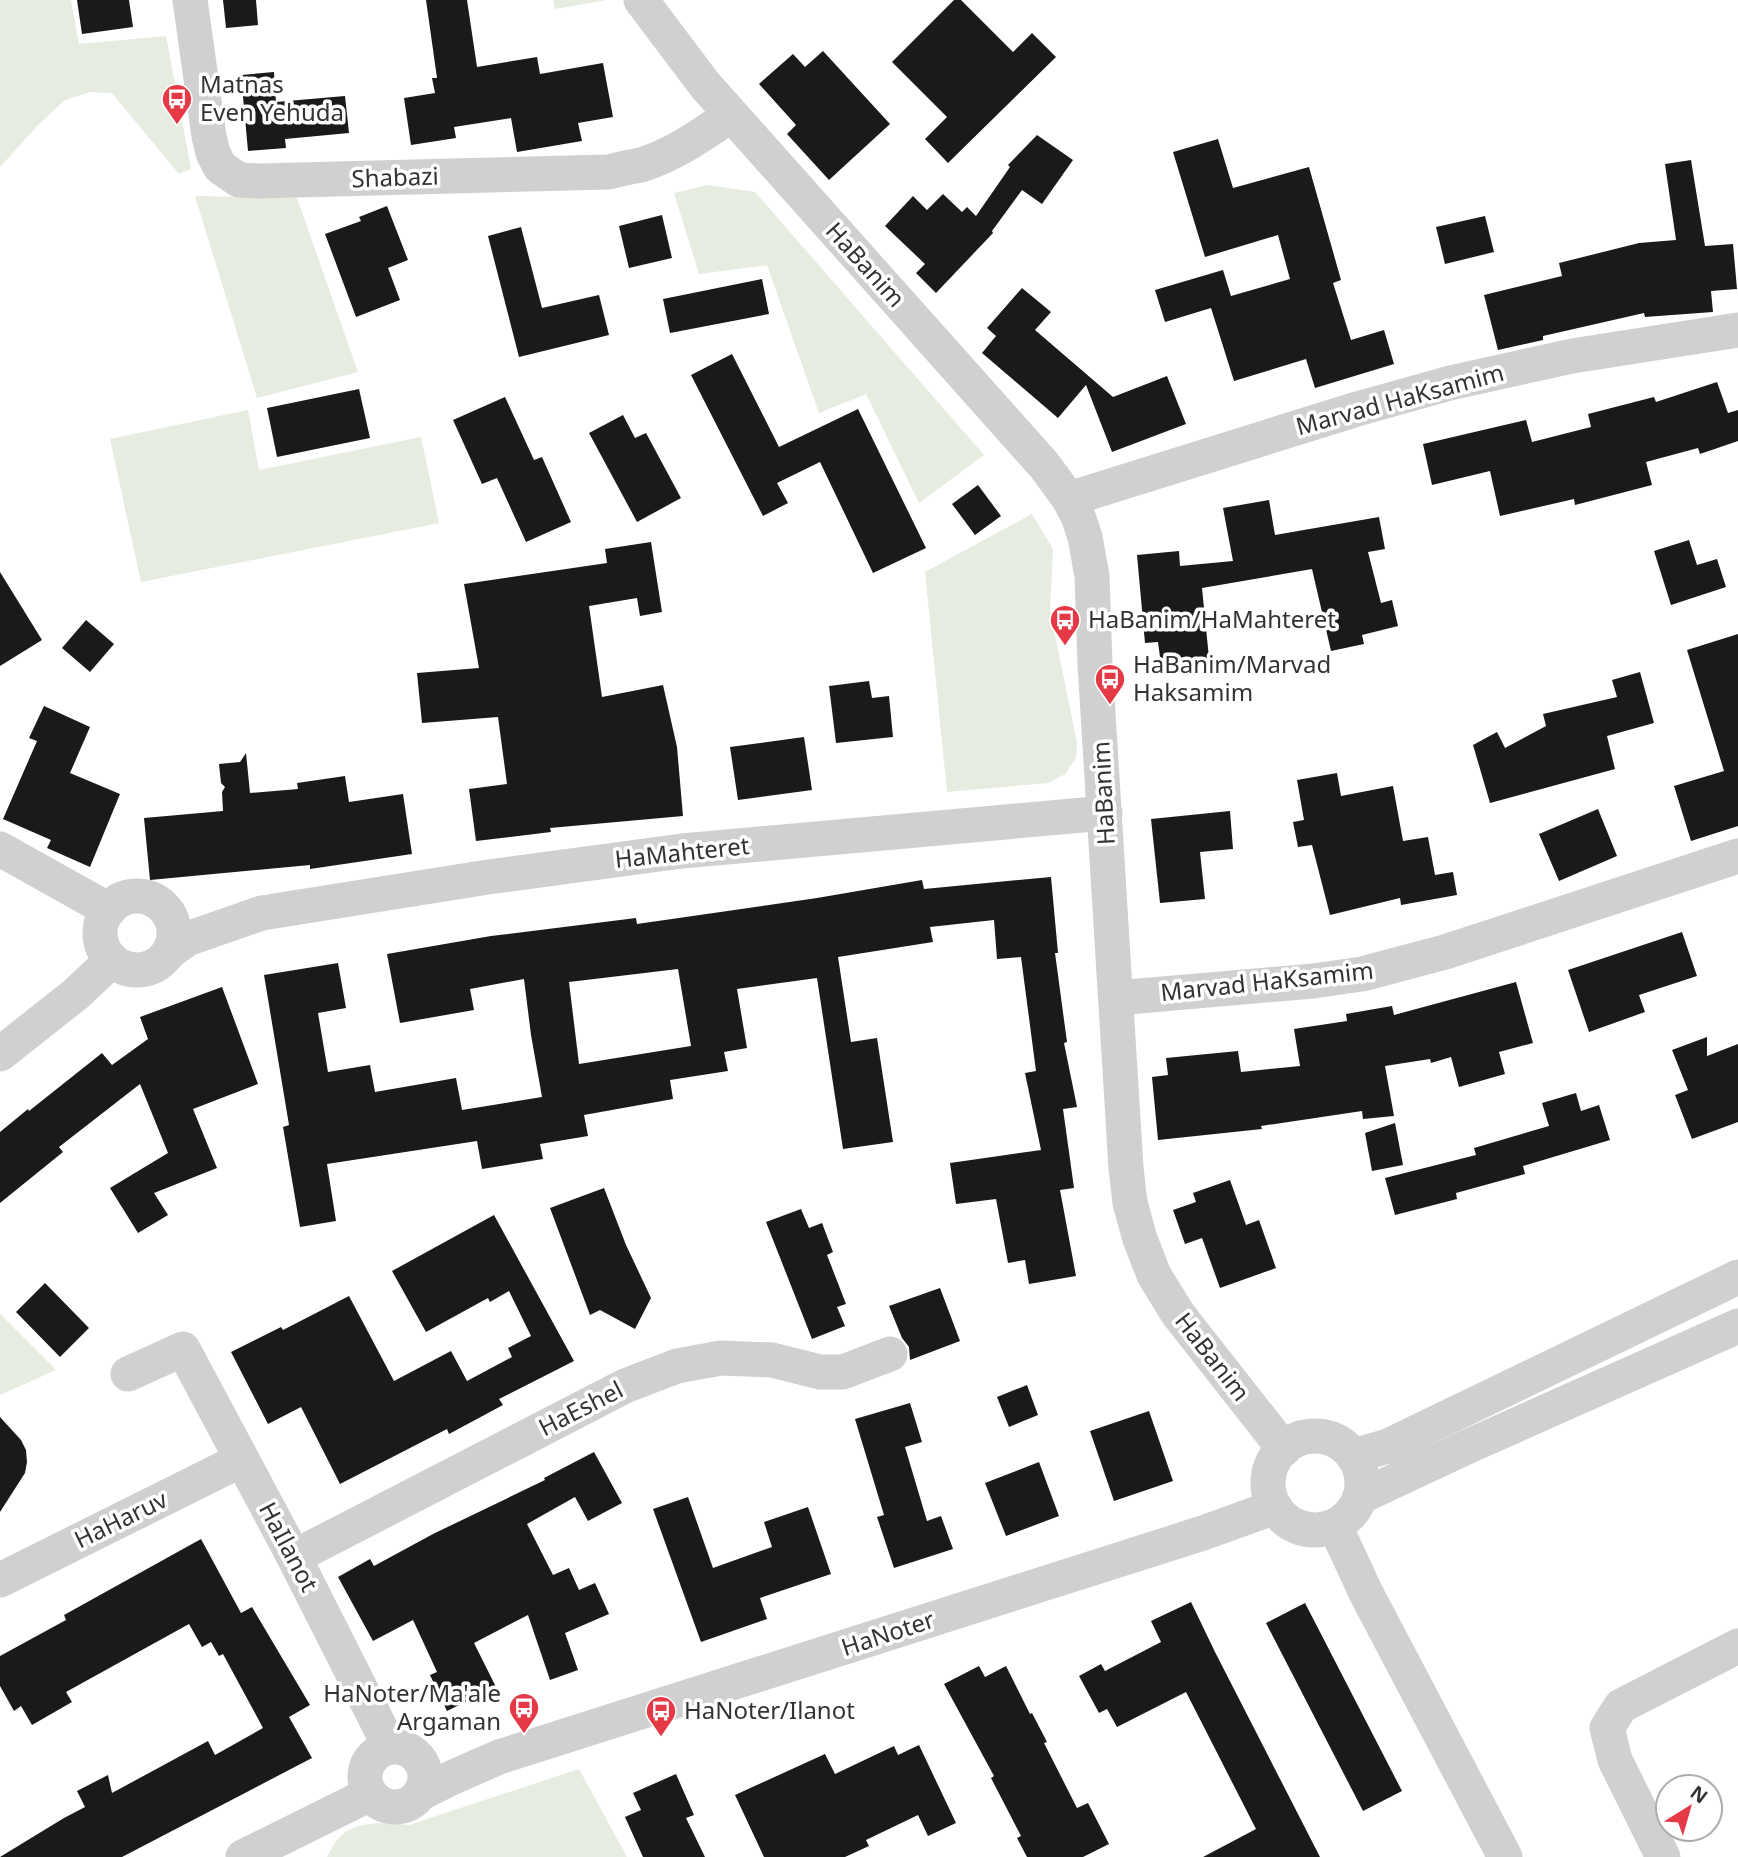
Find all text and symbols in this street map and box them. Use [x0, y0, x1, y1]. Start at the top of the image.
place label: Matnas Even Yehuda [200, 67, 344, 128]
bus stop icon: Matnas Even Yehuda [160, 82, 194, 126]
street label: Shabazi [351, 158, 439, 195]
street label: HaBanim [819, 214, 913, 314]
street label: Marvad HaKsamim [1292, 355, 1507, 442]
place label: HaBanim/HaMahteret [1088, 602, 1336, 635]
bus stop icon: HaBanim/HaMahteret [1048, 603, 1082, 647]
place label: HaBanim/Marvad Haksamim [1133, 647, 1331, 708]
bus stop icon: HaBanim/Marvad Haksamim [1093, 662, 1127, 706]
street label: HaBanim [1083, 740, 1122, 846]
street label: HaMahteret [613, 828, 751, 875]
street label: Marvad HaKsamim [1159, 953, 1375, 1008]
street label: HaBanim [1168, 1305, 1258, 1407]
street label: HaEshel [532, 1372, 628, 1443]
street label: HaHaruv [68, 1482, 173, 1555]
street label: HaIlanot [252, 1496, 327, 1597]
street label: HaNoter [837, 1602, 938, 1663]
place label: HaNoter/Ma'ale Argaman [323, 1676, 501, 1737]
bus stop icon: HaNoter/Ma'ale Argaman [507, 1691, 541, 1735]
place label: HaNoter/Ilanot [684, 1693, 855, 1726]
bus stop icon: HaNoter/Ilanot [644, 1694, 678, 1738]
north arrow [1654, 1773, 1724, 1843]
text: N [1685, 1779, 1713, 1809]

